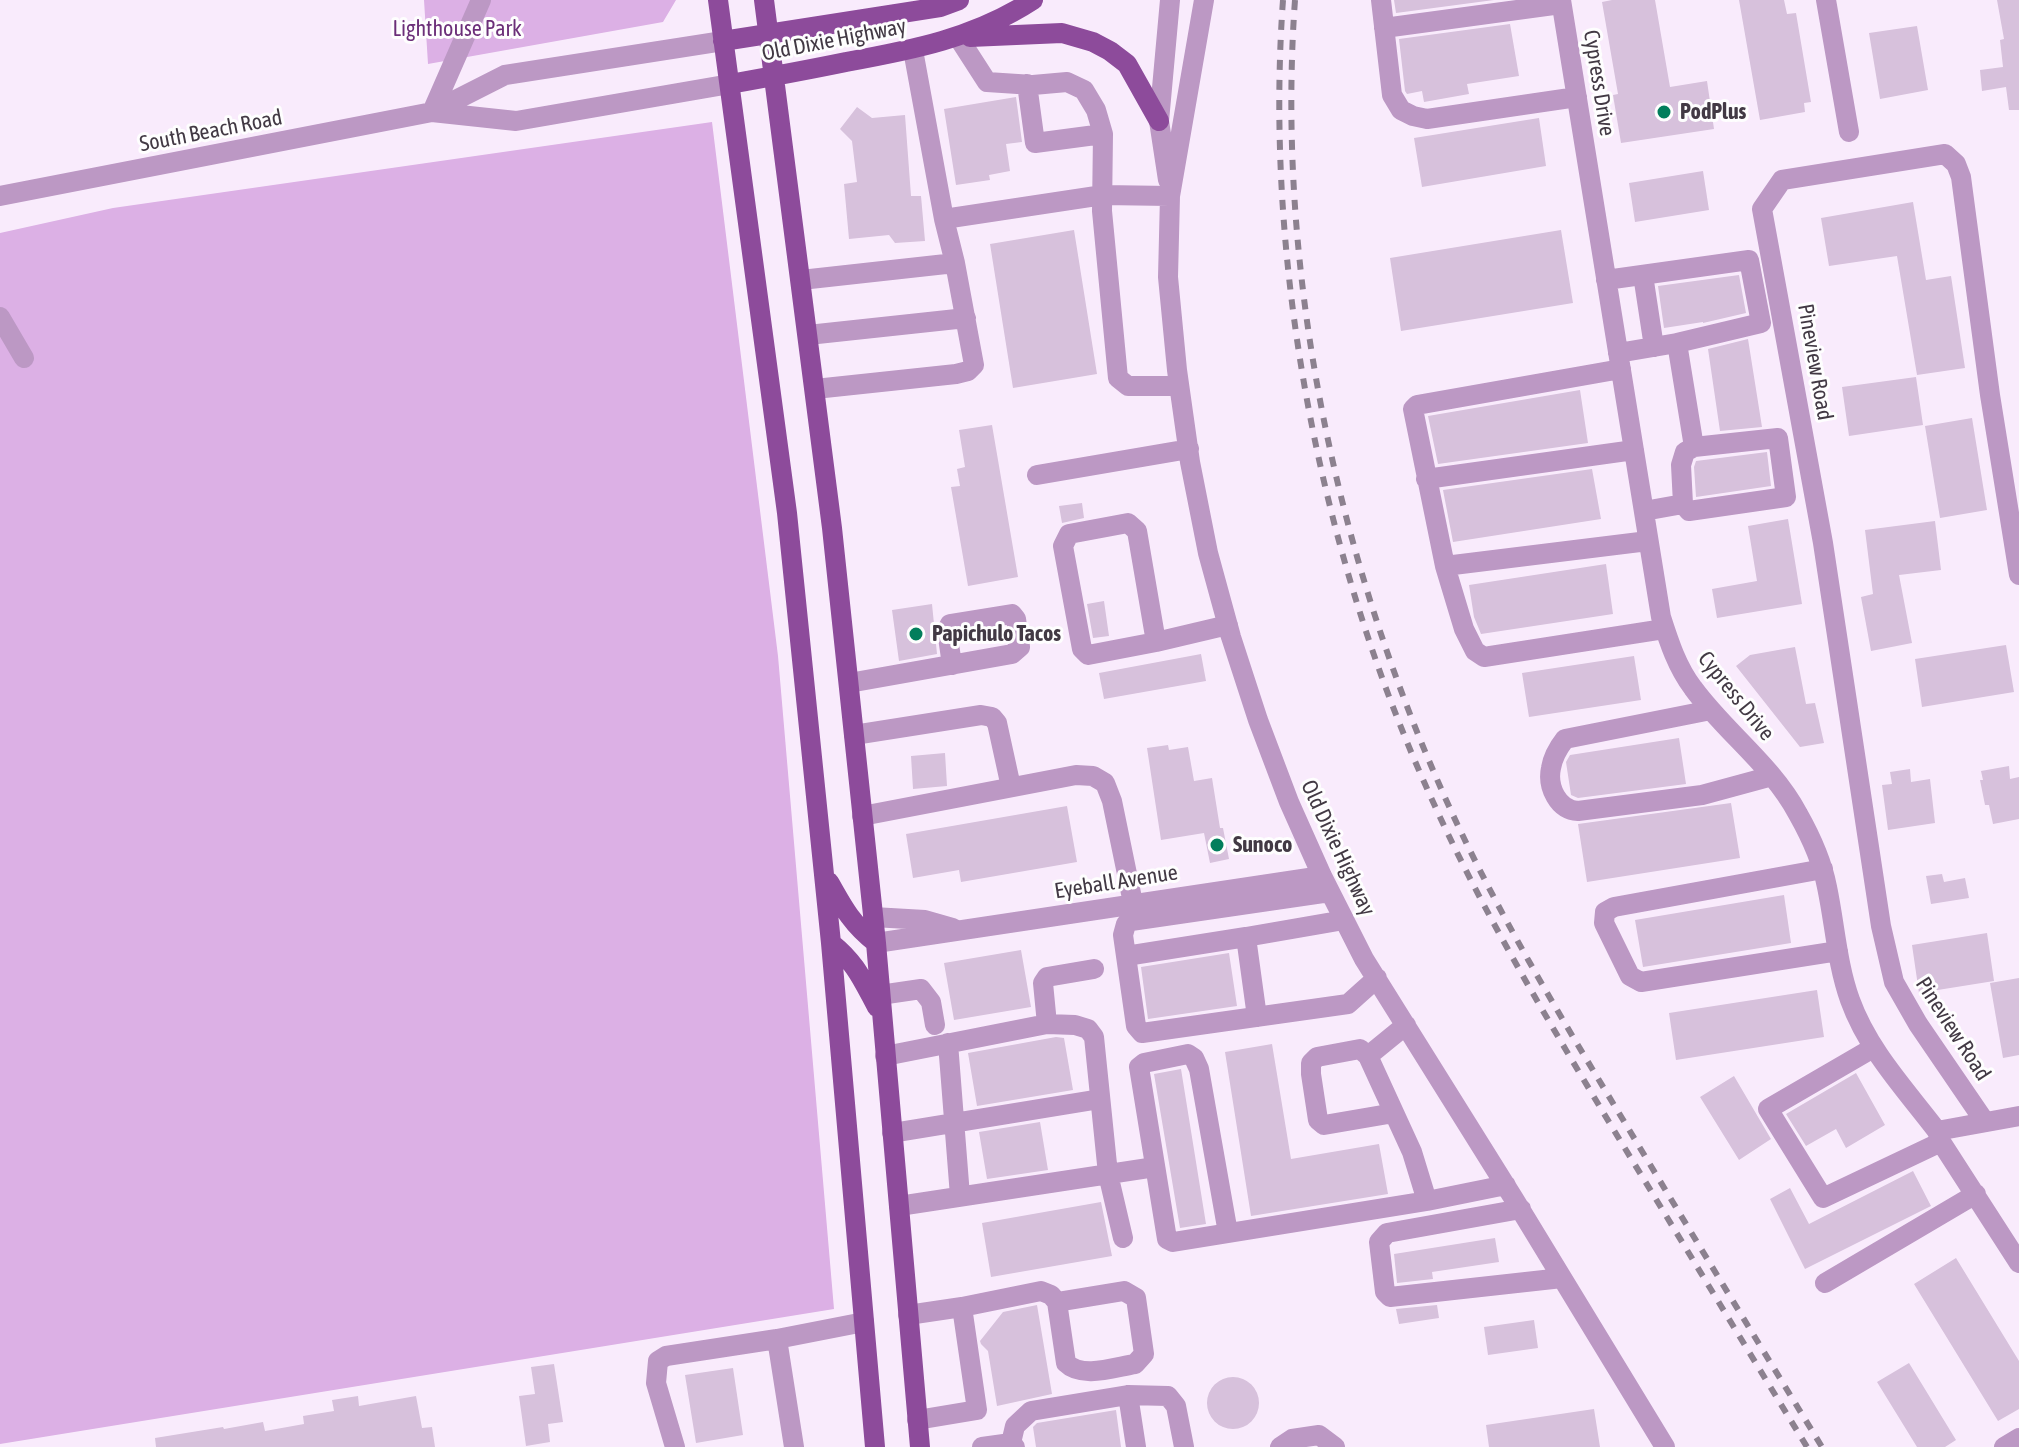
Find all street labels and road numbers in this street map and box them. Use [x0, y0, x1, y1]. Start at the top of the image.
street label: Old Dixie Highway [760, 13, 908, 67]
street label: Cypress Drive [1578, 28, 1620, 138]
street label: South Beach Road [137, 104, 285, 158]
street label: Pineview Road [1792, 302, 1838, 422]
street label: Cypress Drive [1692, 646, 1780, 746]
street label: Old Dixie Highway [1295, 776, 1381, 920]
street label: Eyeball Avenue [1052, 859, 1180, 905]
street label: Pineview Road [1910, 972, 1996, 1086]

